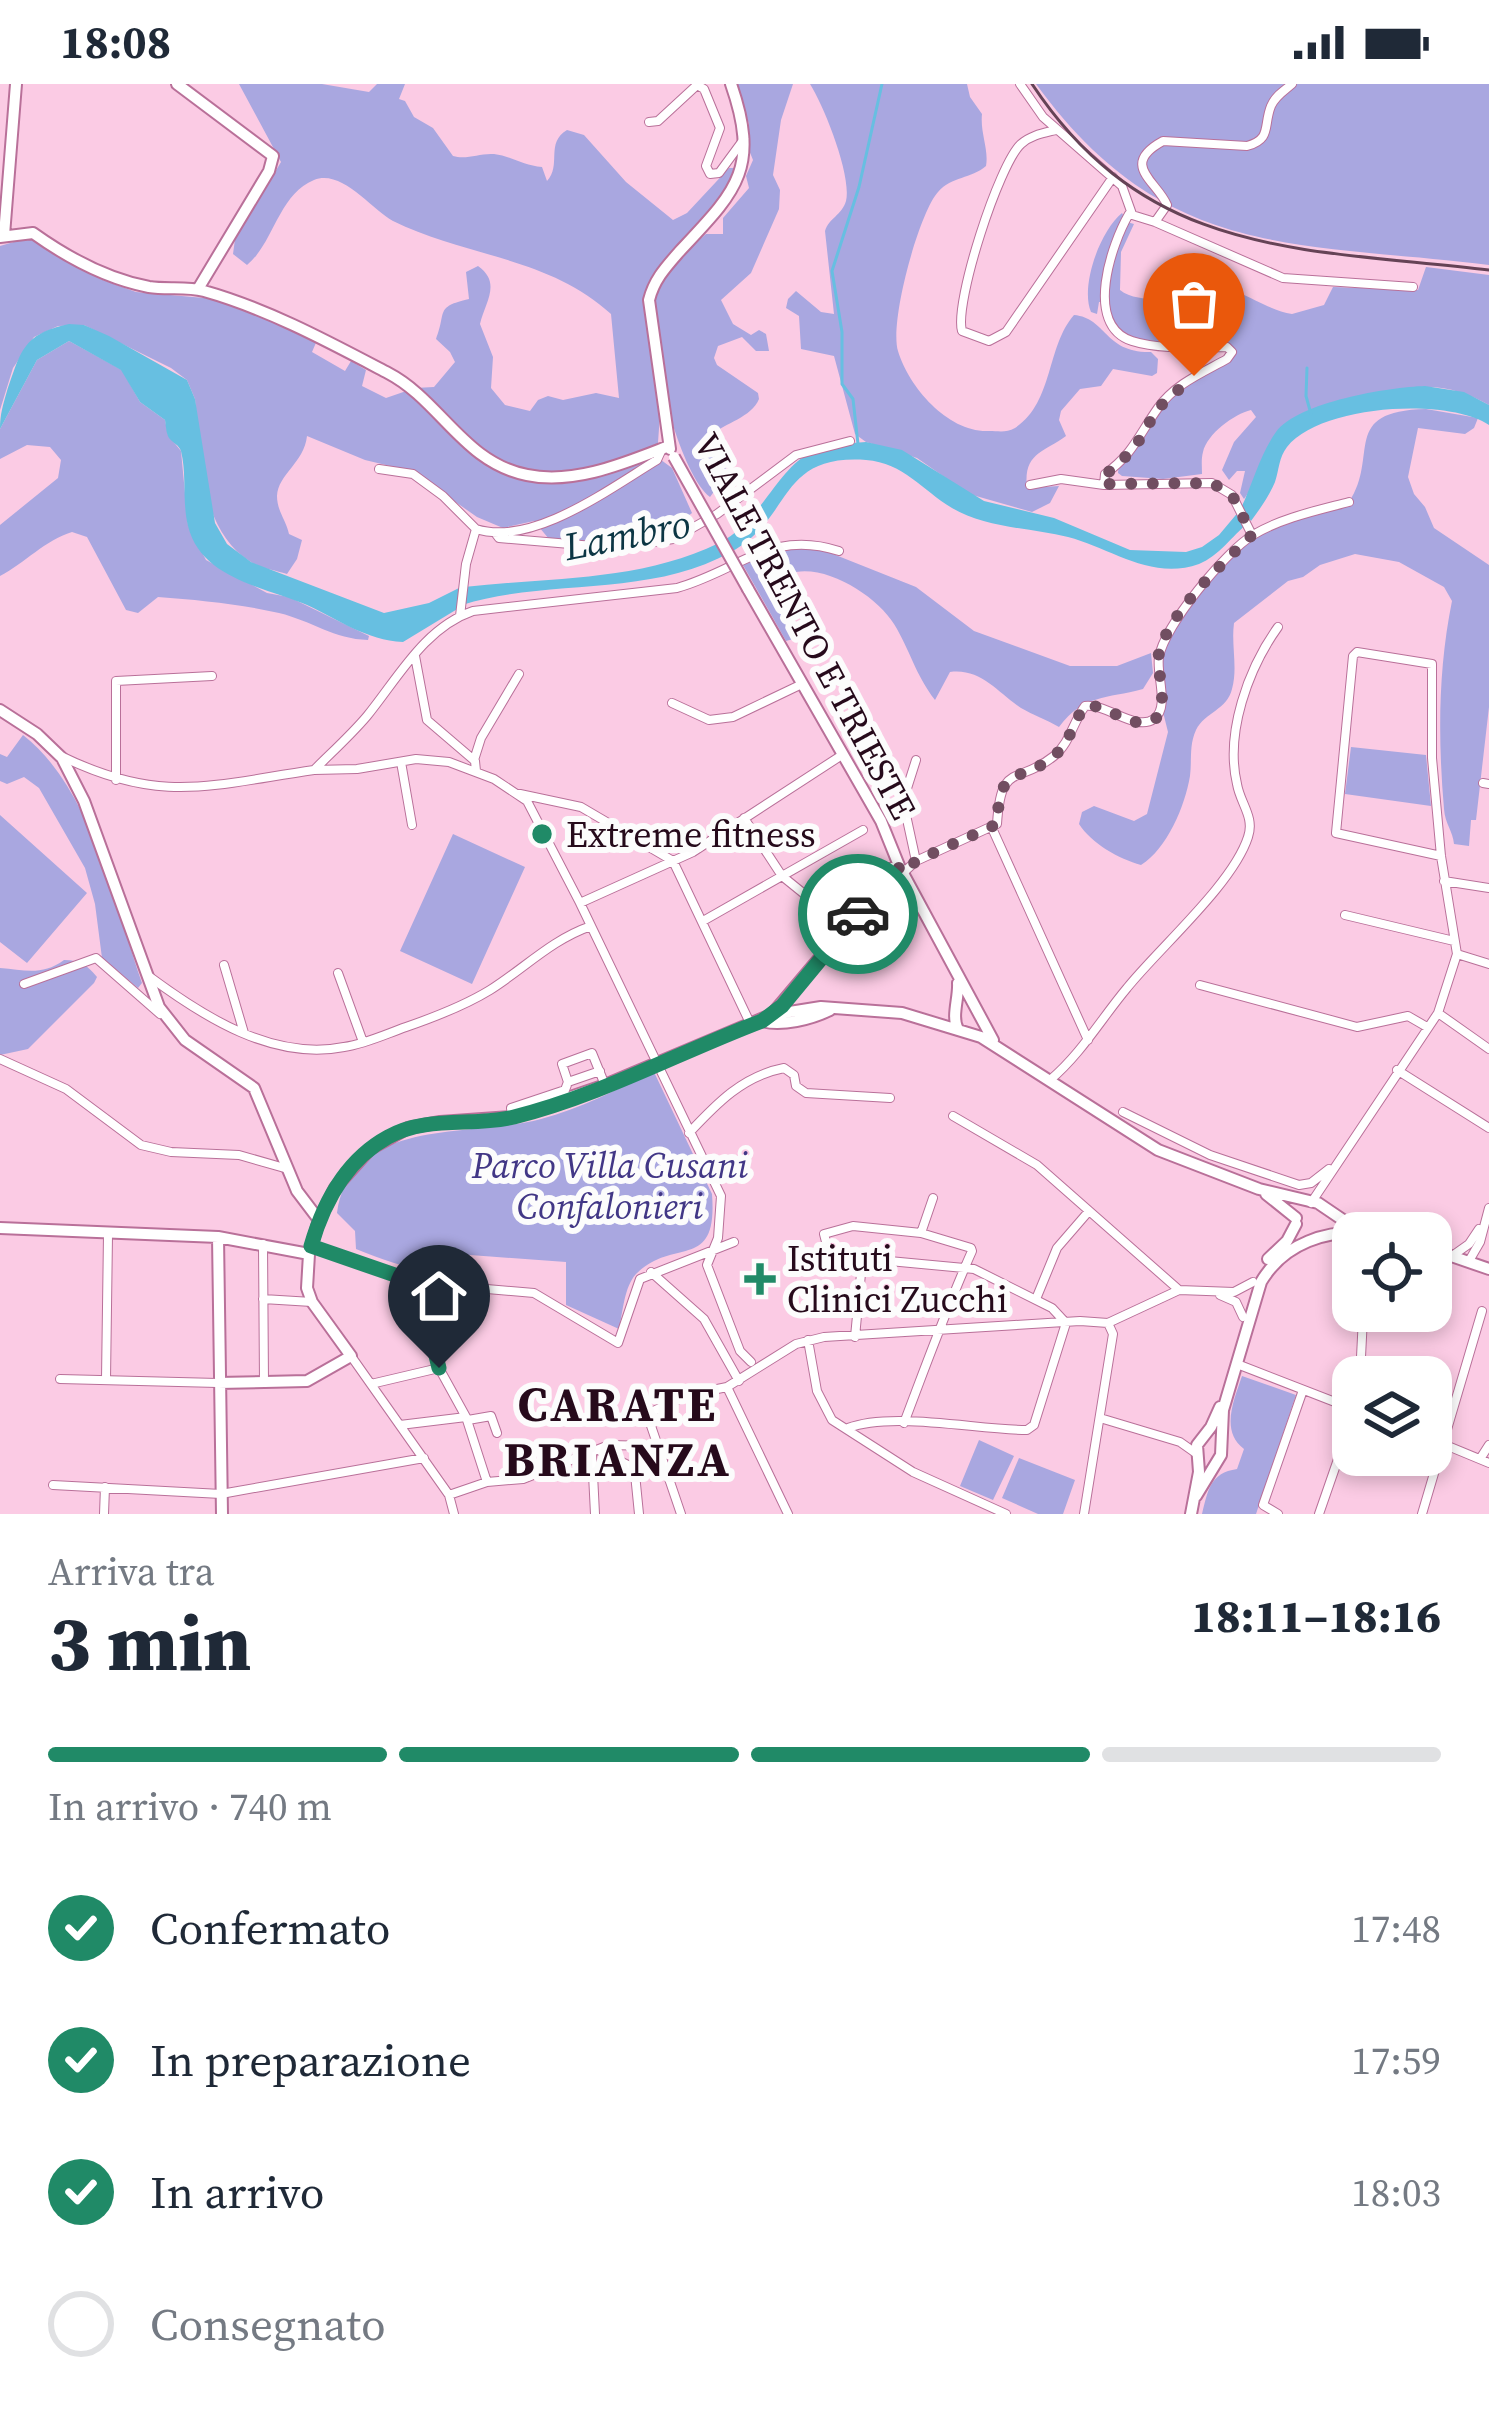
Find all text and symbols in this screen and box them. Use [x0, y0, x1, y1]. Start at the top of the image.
text: 18:08 [60, 11, 171, 73]
pin [1143, 253, 1245, 376]
icon: bag [1161, 271, 1227, 337]
street label: VIALE TRENTO E TRIESTE [682, 424, 928, 828]
water label: Lambro [558, 497, 695, 573]
place label: Extreme fitness [566, 810, 816, 859]
marker: Extreme fitness [529, 821, 555, 847]
courier [798, 854, 918, 974]
icon: car [825, 881, 891, 947]
park label: Parco Villa Cusani Confalonieri [471, 1141, 748, 1231]
map controls [1332, 1212, 1452, 1476]
button: locate [1332, 1212, 1452, 1332]
place label: Istituti Clinici Zucchi [787, 1234, 1008, 1324]
pin [388, 1245, 490, 1368]
icon: home [406, 1263, 472, 1329]
marker: Istituti Clinici Zucchi [744, 1263, 776, 1295]
button: layers [1332, 1356, 1452, 1476]
district label: CARATE BRIANZA [504, 1371, 732, 1492]
text: Arriva tra [48, 1545, 215, 1598]
text: 18:11–18:16 [1191, 1585, 1441, 1647]
text: 3 min [48, 1589, 251, 1696]
text: In arrivo · 740 m [48, 1780, 332, 1833]
icon: check [48, 1895, 114, 1961]
text: Confermato [150, 1897, 390, 1959]
text: 17:48 [1351, 1902, 1441, 1955]
icon: check [48, 2027, 114, 2093]
text: In preparazione [150, 2029, 471, 2091]
text: 17:59 [1351, 2034, 1441, 2087]
icon: check [48, 2159, 114, 2225]
text: In arrivo [150, 2161, 324, 2223]
text: 18:03 [1351, 2166, 1441, 2219]
text: Consegnato [150, 2293, 386, 2355]

